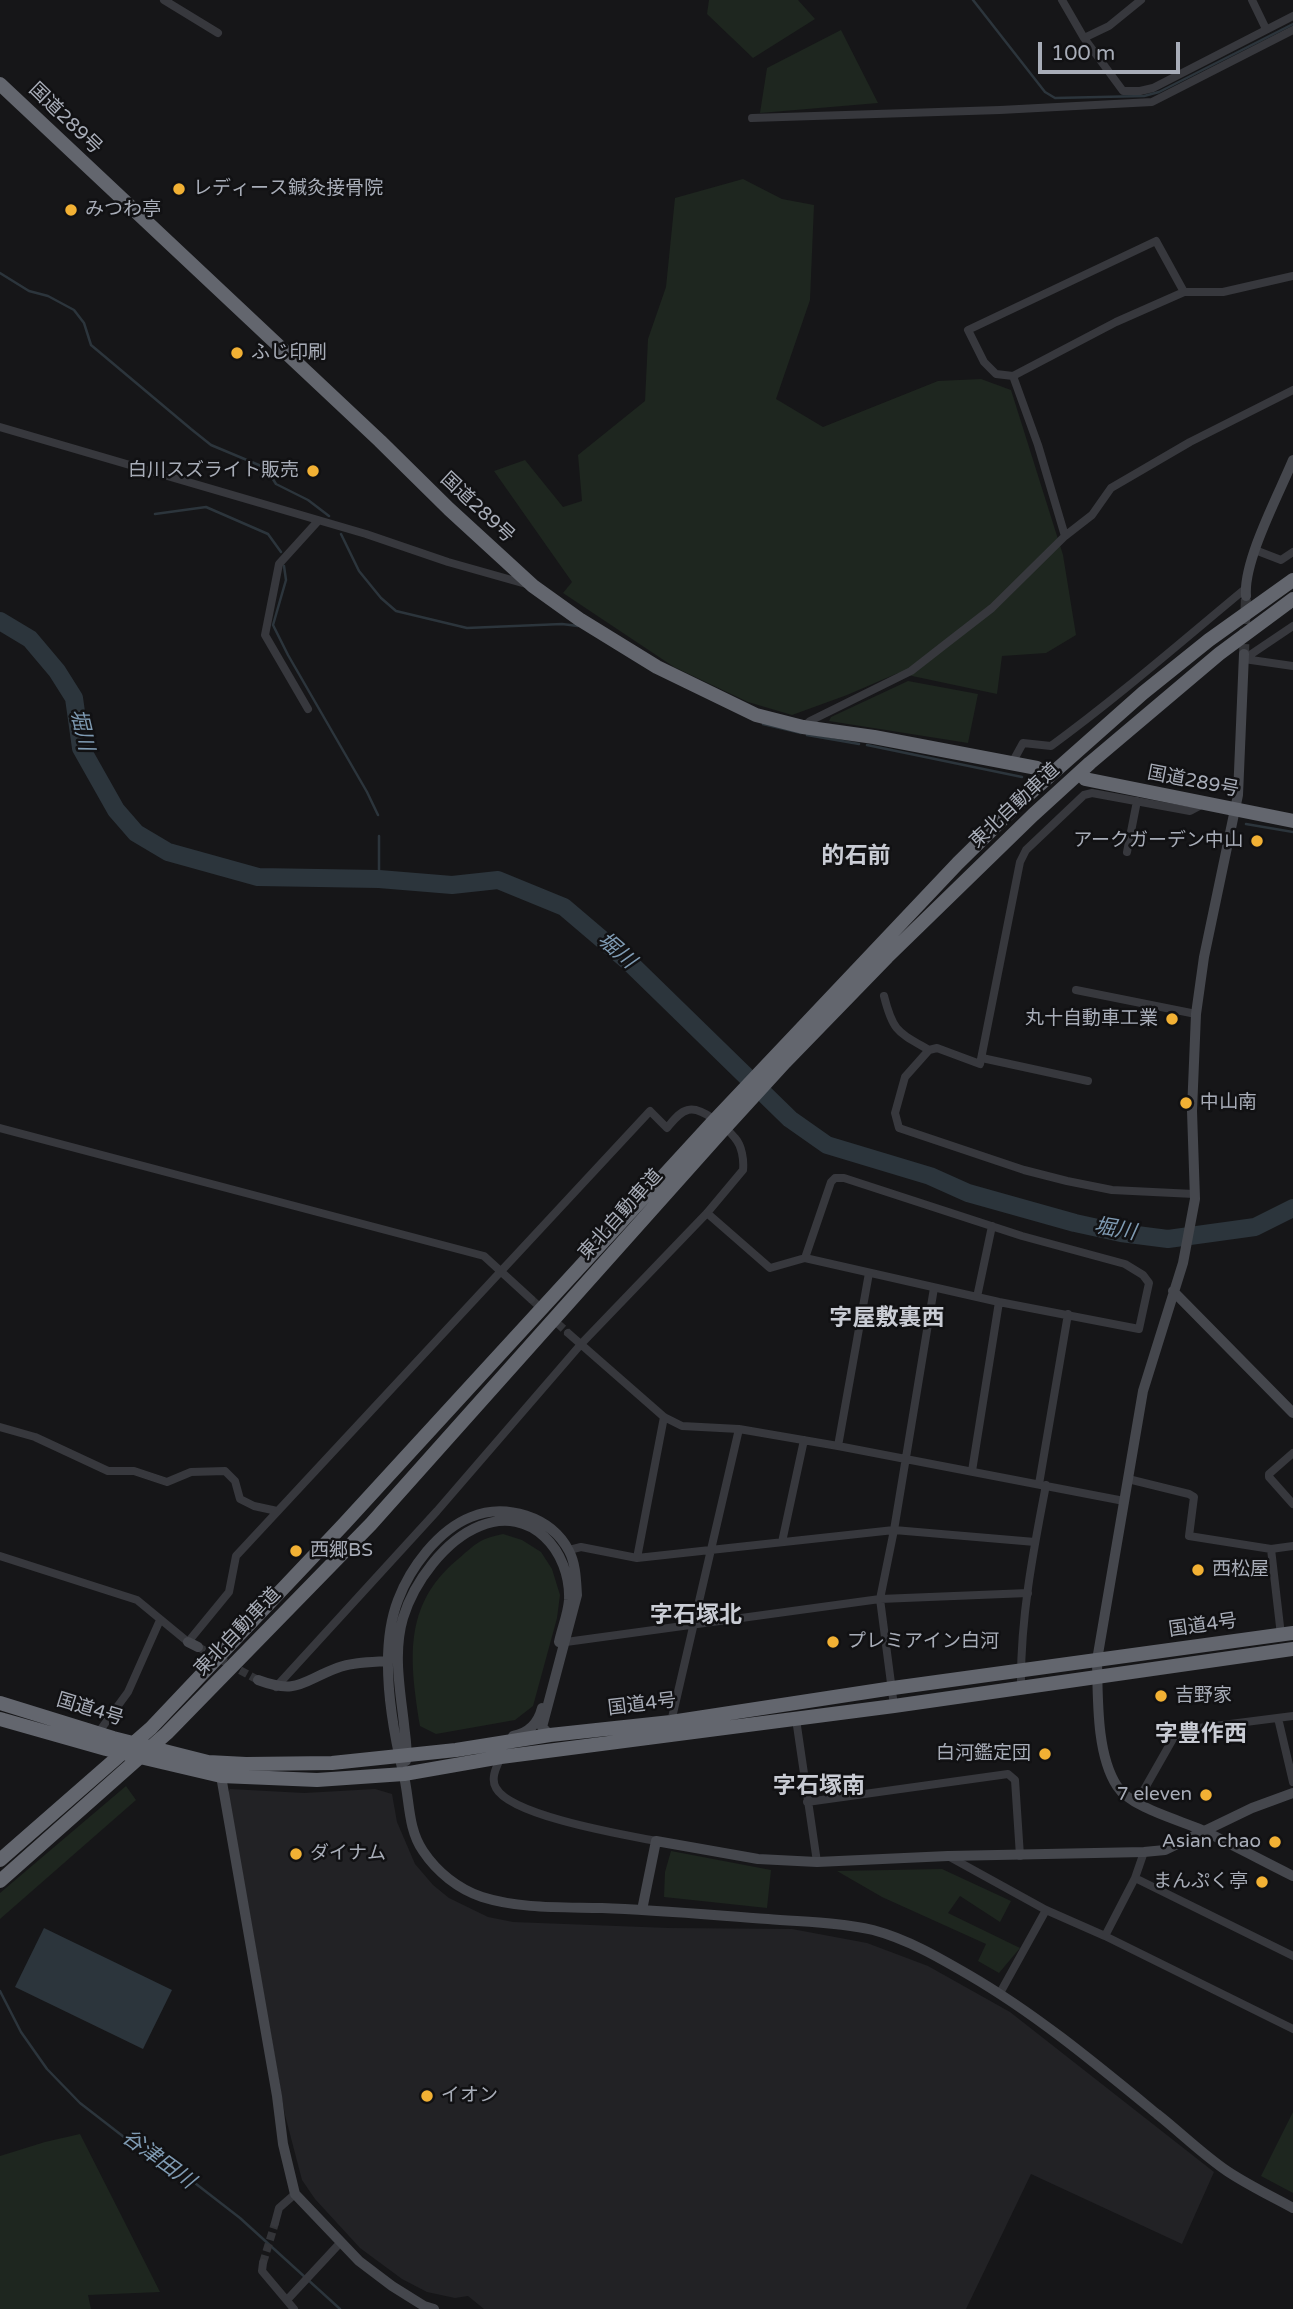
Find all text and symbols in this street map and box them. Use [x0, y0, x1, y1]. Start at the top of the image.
scale bar [1041, 28, 1183, 72]
text: 100 m [1051, 41, 1115, 66]
street label: 国道289号 [24, 79, 106, 159]
place label: レディース鍼灸接骨院 [193, 178, 383, 200]
marker: レディース鍼灸接骨院 [171, 181, 187, 197]
place label: みつわ亭 [85, 199, 161, 221]
marker: みつわ亭 [63, 202, 79, 218]
place label: ふじ印刷 [251, 342, 327, 364]
marker: ふじ印刷 [229, 345, 245, 361]
place label: 白川スズライト販売 [128, 460, 299, 482]
marker: 白川スズライト販売 [305, 463, 321, 479]
street label: 国道289号 [435, 468, 519, 548]
water label: 堀川 [64, 707, 98, 753]
street label: 東北自動車道 [966, 759, 1064, 853]
street label: 国道289号 [1145, 762, 1241, 802]
place label: アークガーデン中山 [1073, 830, 1243, 852]
marker: アークガーデン中山 [1249, 833, 1265, 849]
district label: 的石前 [822, 843, 890, 871]
water label: 堀川 [592, 928, 640, 974]
place label: 丸十自動車工業 [1025, 1008, 1158, 1030]
marker: 丸十自動車工業 [1164, 1011, 1180, 1027]
place label: 中山南 [1200, 1092, 1257, 1114]
marker: 中山南 [1178, 1095, 1194, 1111]
street label: 東北自動車道 [574, 1165, 668, 1265]
water label: 堀川 [1092, 1214, 1138, 1246]
district label: 字屋敷裏西 [830, 1305, 944, 1333]
place label: 西郷BS [310, 1540, 373, 1562]
marker: 西郷BS [288, 1543, 304, 1559]
place label: 西松屋 [1212, 1559, 1269, 1581]
marker: 西松屋 [1190, 1562, 1206, 1578]
street label: 東北自動車道 [190, 1583, 286, 1681]
district label: 字石塚北 [650, 1602, 742, 1630]
street label: 国道4号 [1167, 1610, 1239, 1642]
place label: プレミアイン白河 [847, 1631, 999, 1653]
marker: プレミアイン白河 [825, 1634, 841, 1650]
place label: 吉野家 [1175, 1685, 1232, 1707]
marker: 吉野家 [1153, 1688, 1169, 1704]
street label: 国道4号 [54, 1689, 126, 1731]
street label: 国道4号 [606, 1689, 678, 1721]
district label: 字豊作西 [1155, 1721, 1247, 1749]
place label: 白河鑑定団 [936, 1743, 1031, 1765]
marker: 白河鑑定団 [1037, 1746, 1053, 1762]
district label: 字石塚南 [773, 1773, 865, 1801]
place label: 7 eleven [1117, 1784, 1192, 1806]
marker: 7 eleven [1198, 1787, 1214, 1803]
place label: Asian chao [1162, 1831, 1261, 1853]
marker: Asian chao [1267, 1834, 1283, 1850]
place label: ダイナム [310, 1843, 386, 1865]
marker: ダイナム [288, 1846, 304, 1862]
place label: まんぷく亭 [1153, 1871, 1248, 1893]
marker: まんぷく亭 [1254, 1874, 1270, 1890]
place label: イオン [441, 2085, 498, 2107]
marker: イオン [419, 2088, 435, 2104]
water label: 谷津田川 [117, 2125, 199, 2195]

